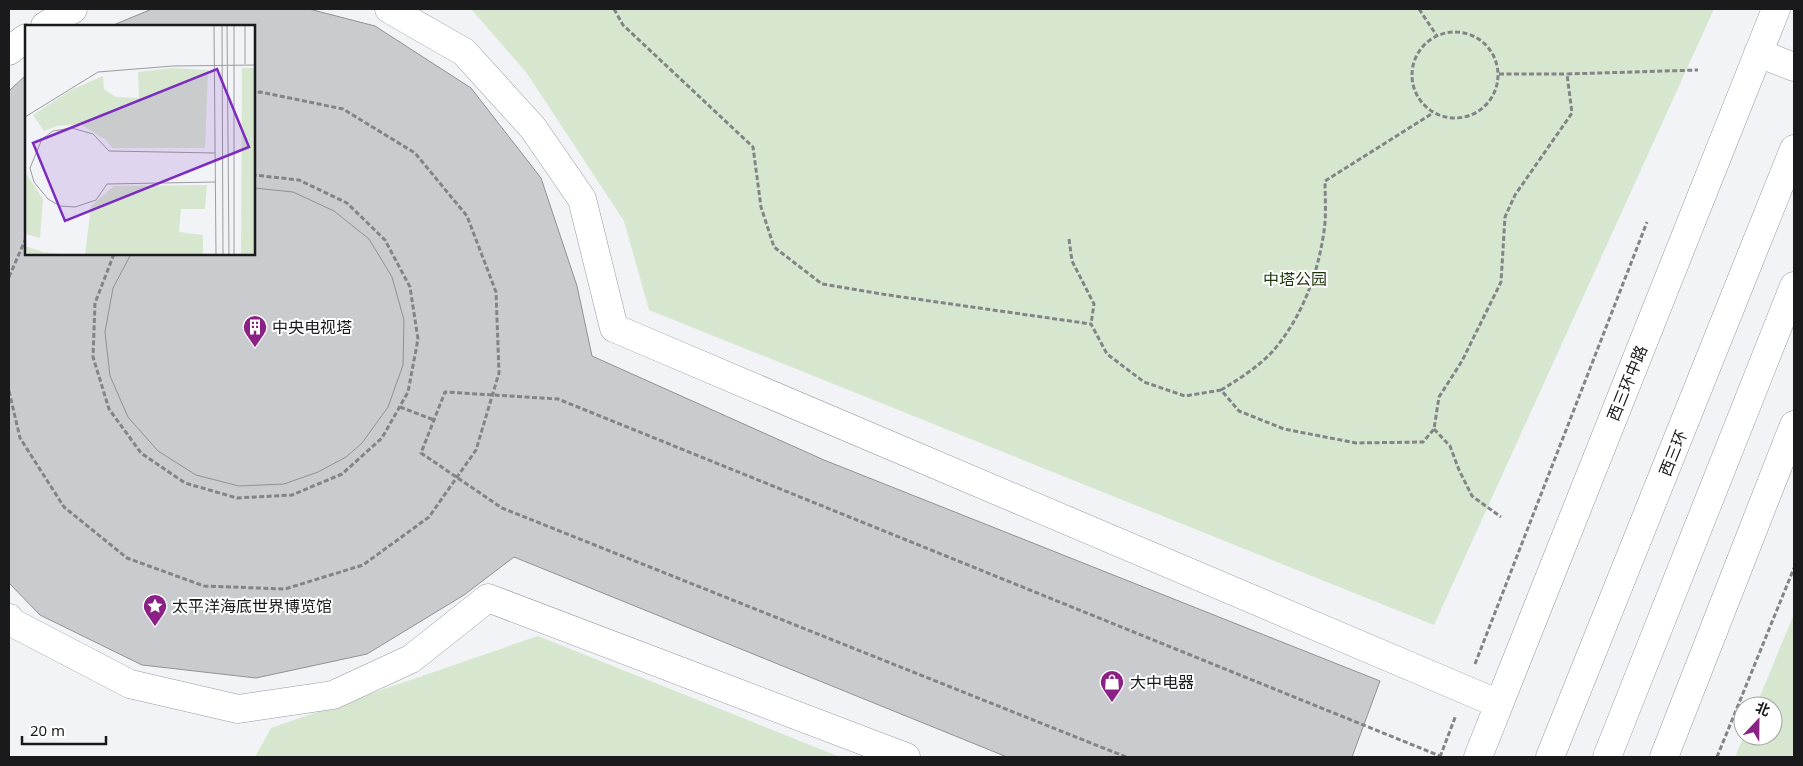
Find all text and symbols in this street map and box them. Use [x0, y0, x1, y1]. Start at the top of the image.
inset map [25, 25, 255, 255]
park label: 中塔公园 [1263, 268, 1327, 290]
building icon: 中央电视塔 [242, 314, 268, 348]
place label: 中央电视塔 [272, 316, 352, 338]
street label: 西三环中路 [1602, 342, 1652, 424]
street label: 西三环 [1654, 427, 1692, 479]
place icon: 太平洋海底世界博览馆 [142, 593, 168, 627]
place label: 太平洋海底世界博览馆 [172, 595, 332, 617]
shop icon: 大中电器 [1099, 669, 1125, 703]
place label: 大中电器 [1130, 671, 1194, 693]
north arrow [1733, 696, 1783, 746]
text: 北 [1753, 697, 1773, 720]
scale bar [22, 714, 106, 746]
text: 20 m [30, 720, 65, 740]

